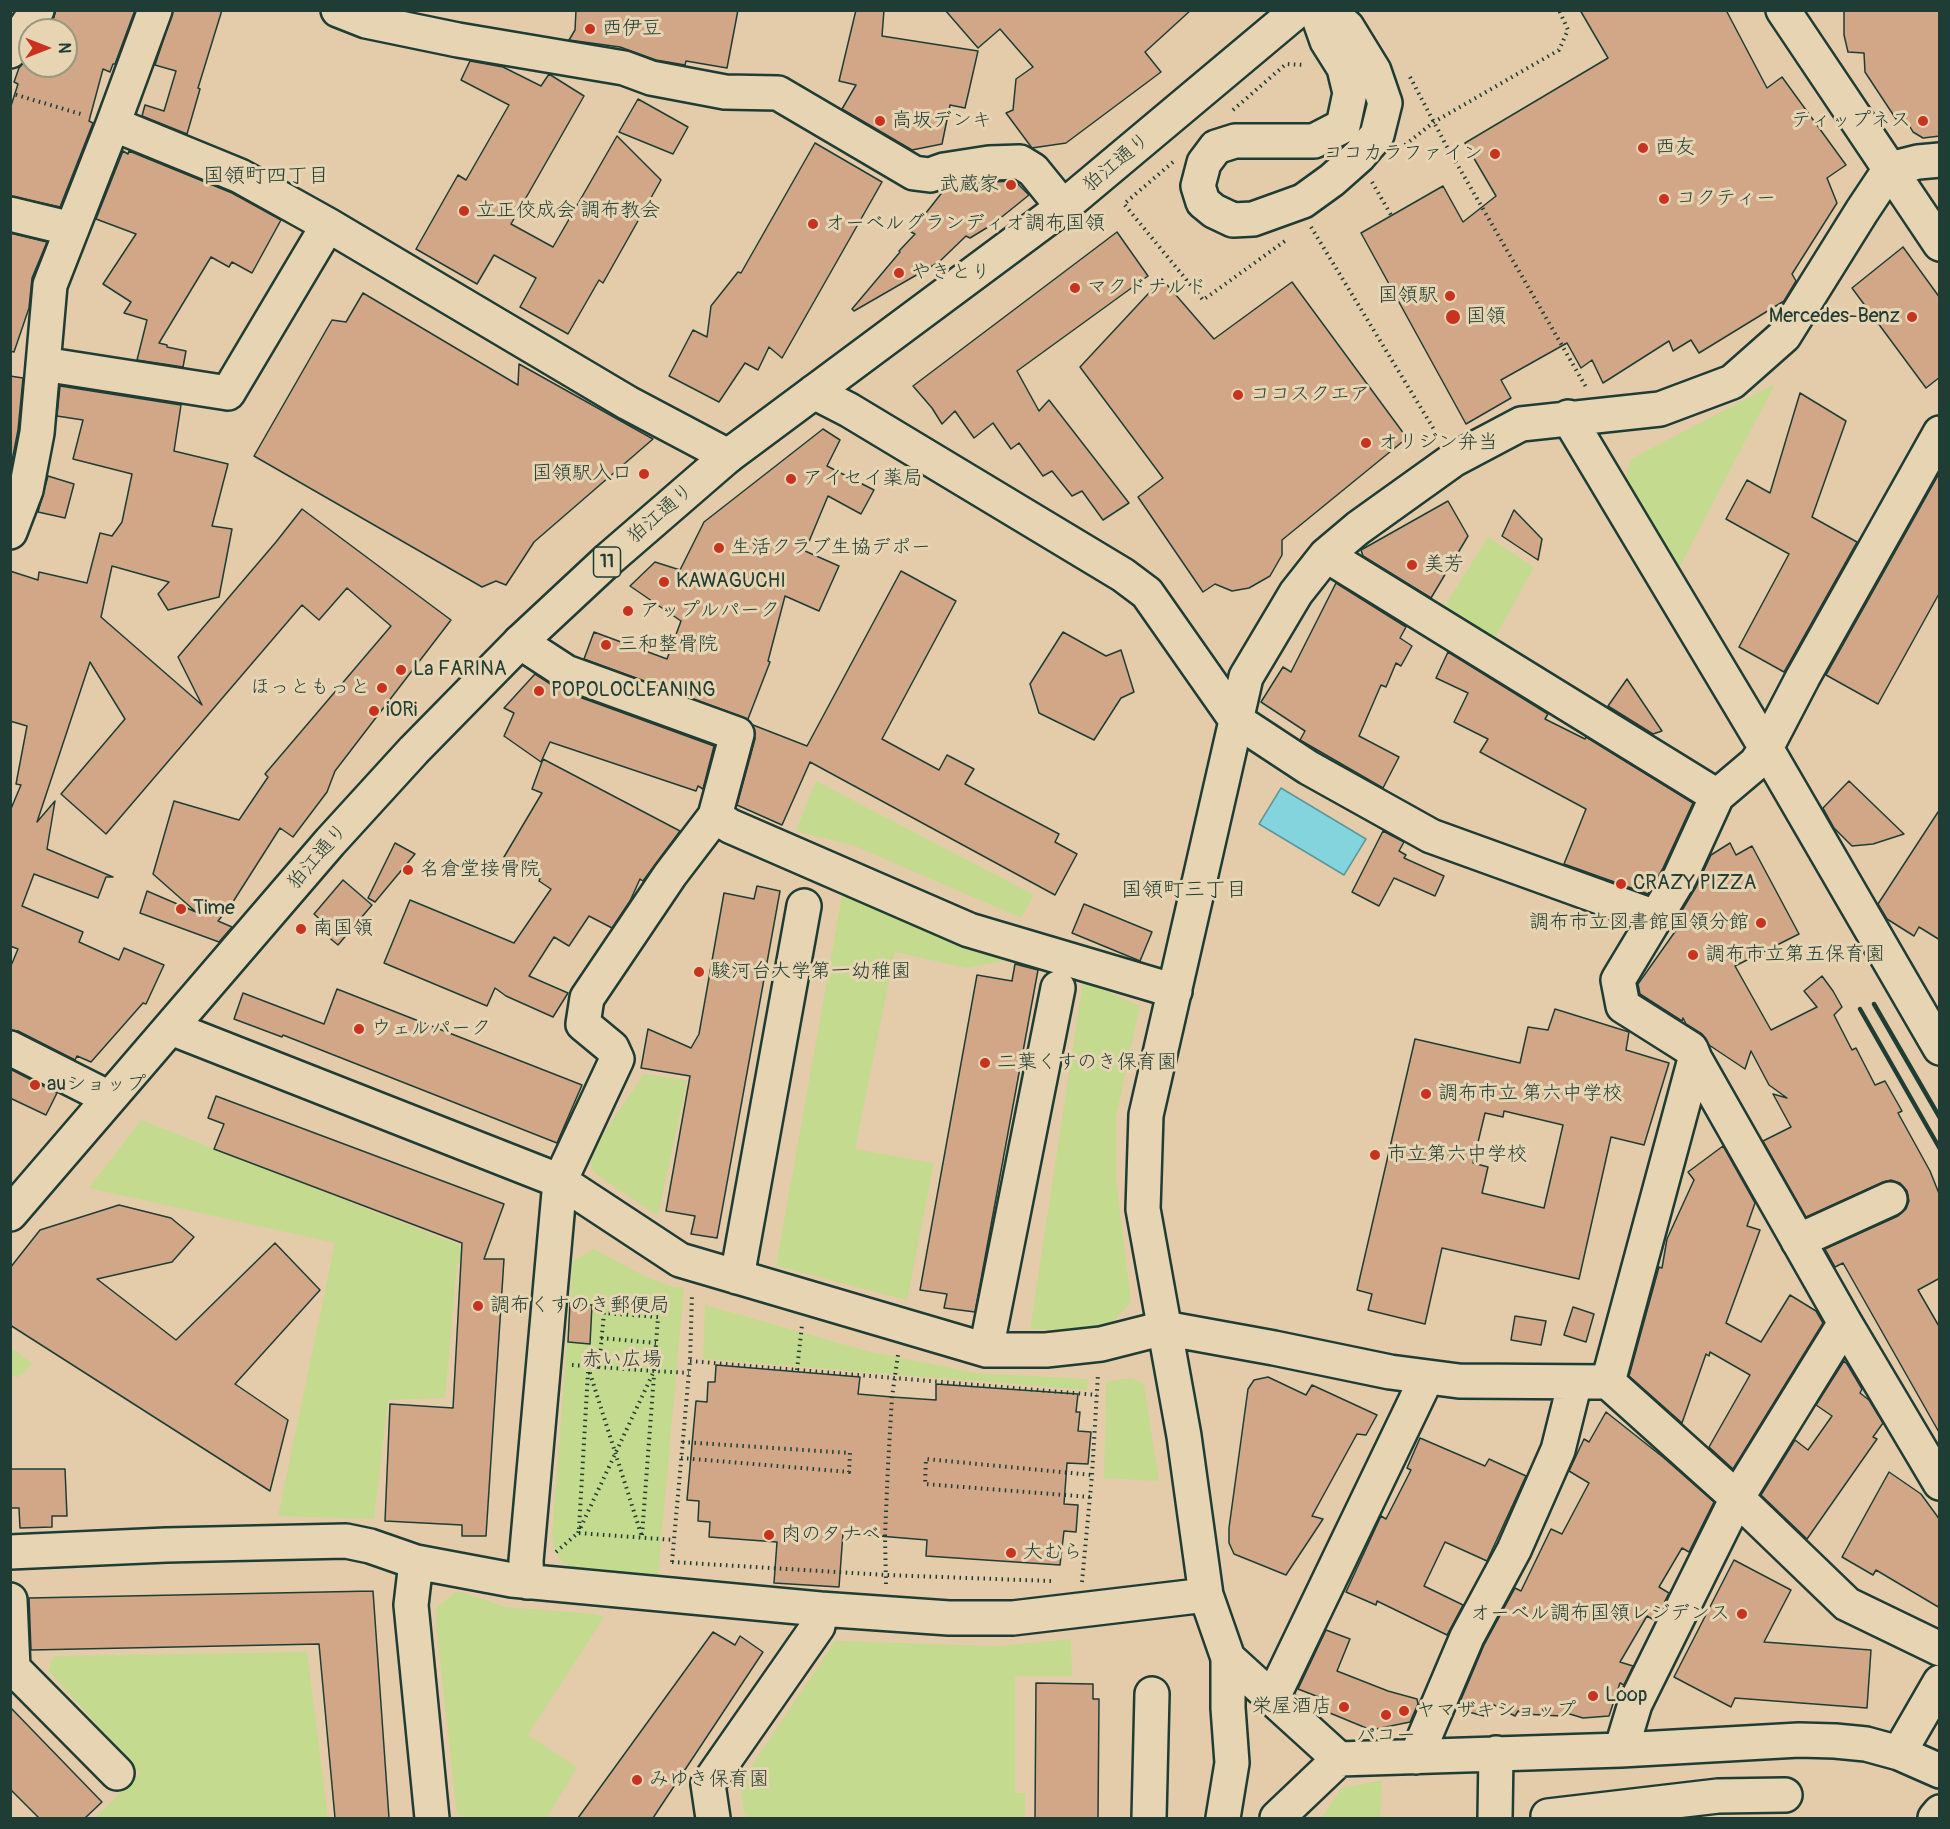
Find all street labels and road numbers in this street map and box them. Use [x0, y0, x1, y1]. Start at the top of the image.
street label: 狛江通り [1079, 128, 1155, 198]
street label: 狛江通り [623, 479, 699, 549]
road number: 11 [594, 547, 620, 577]
street label: 狛江通り [283, 819, 353, 895]

